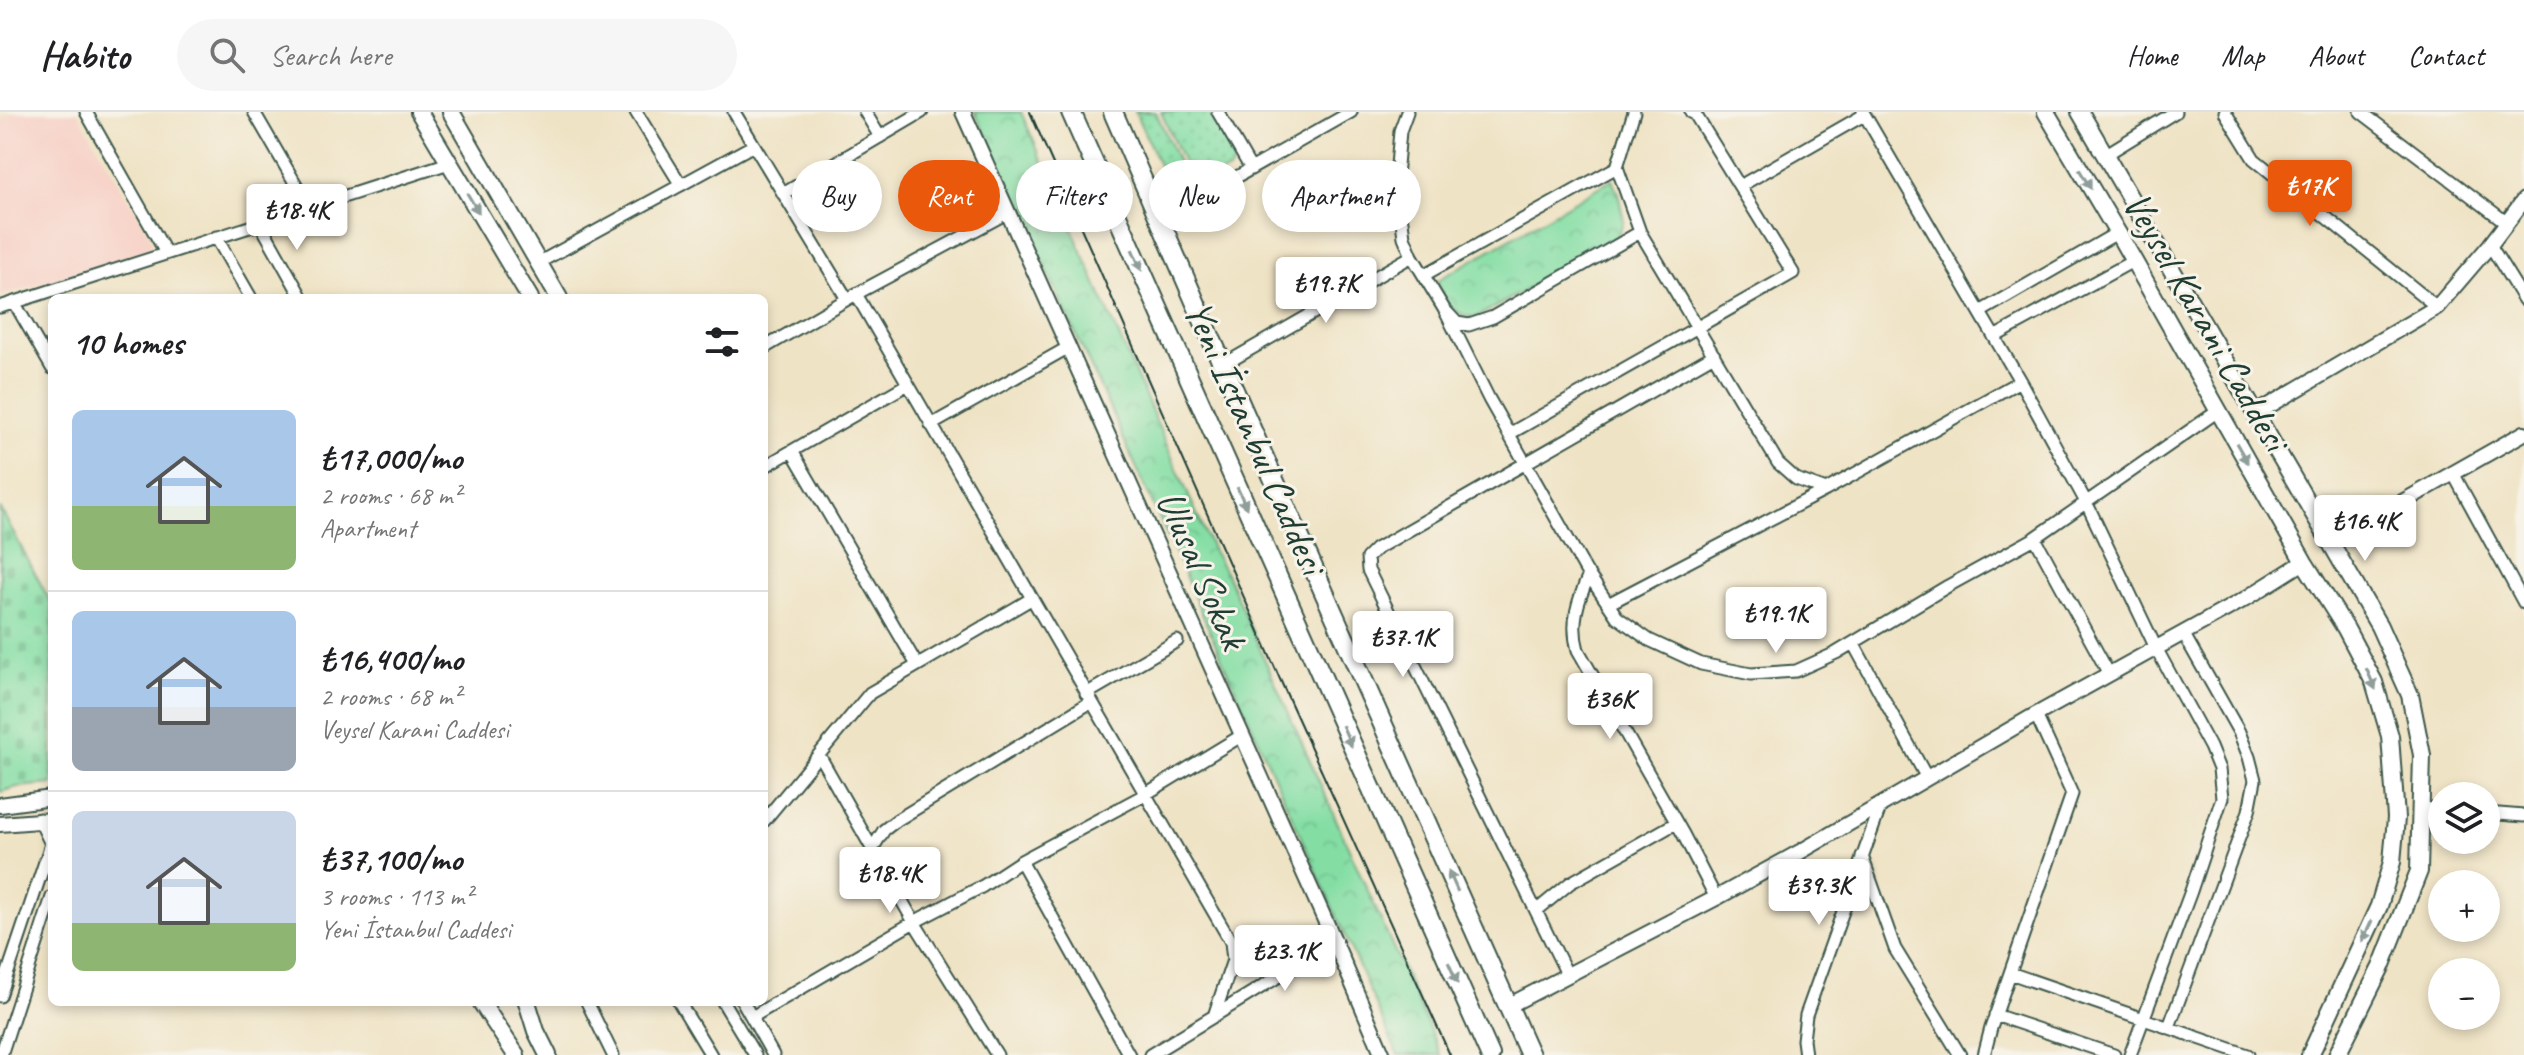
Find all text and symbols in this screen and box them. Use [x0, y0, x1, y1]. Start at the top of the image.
search box [177, 19, 737, 91]
text: Habito [40, 32, 129, 79]
icon: search [205, 33, 249, 77]
text: Search here [269, 36, 392, 74]
text: Home [2127, 38, 2177, 73]
text: Map [2221, 38, 2264, 73]
text: About [2308, 38, 2364, 73]
text: Contact [2408, 38, 2484, 73]
chip: Buy [792, 160, 882, 232]
chip: Rent [898, 160, 1000, 232]
chip: Filters [1016, 160, 1133, 232]
chip: New [1149, 160, 1246, 232]
chip: Apartment [1262, 160, 1421, 232]
pin: ₺17K [2263, 160, 2357, 228]
one-way arrow [2078, 168, 2092, 190]
text: ₺17K [2286, 169, 2334, 202]
street label: Veysel Karani Caddesi [2112, 183, 2303, 463]
pin: ₺18.4K [232, 184, 362, 252]
one-way arrow [466, 192, 480, 214]
text: ₺18.4K [264, 193, 330, 226]
one-way arrow [1130, 248, 1143, 272]
pin: ₺19.7K [1261, 257, 1391, 325]
text: ₺19.7K [1294, 266, 1358, 299]
street label: Yeni İstanbul Caddesi [1172, 293, 1339, 585]
icon: filters [700, 320, 744, 364]
text: 10 homes [72, 321, 183, 364]
text: ₺17,000/mo [320, 436, 462, 479]
icon: home [136, 442, 232, 538]
one-way arrow [2235, 442, 2249, 465]
text: 2 rooms · 68 m² [320, 479, 461, 512]
street label: Ulusal Sokak [1145, 483, 1260, 659]
one-way arrow [1235, 486, 1249, 510]
pin: ₺16.4K [2300, 495, 2430, 563]
text: ₺16.4K [2332, 504, 2398, 537]
text: Apartment [320, 512, 416, 545]
pin: ₺19.1K [1711, 587, 1841, 655]
text: ₺19.1K [1744, 596, 1808, 629]
pin: ₺37.1K [1338, 611, 1468, 679]
text: ₺37.1K [1370, 620, 1436, 653]
text: ₺16,400/mo [320, 637, 463, 680]
icon: home [136, 643, 232, 739]
one-way arrow [2365, 667, 2378, 691]
pin: ₺36K [1563, 673, 1657, 741]
text: 2 rooms · 68 m² [320, 680, 461, 713]
text: ₺36K [1586, 682, 1634, 715]
text: Veysel Karani Caddesi [320, 713, 509, 746]
one-way arrow [1341, 724, 1354, 747]
map controls [2428, 782, 2500, 1030]
button: layers [2428, 782, 2500, 854]
text: ₺37,100/mo [320, 837, 462, 880]
icon: home [136, 843, 232, 939]
pin: ₺18.4K [825, 847, 955, 915]
text: ₺18.4K [857, 856, 923, 889]
pin: ₺39.3K [1754, 859, 1884, 927]
text: ₺39.3K [1787, 868, 1851, 901]
one-way arrow [1446, 870, 1460, 893]
button: + [2428, 870, 2500, 942]
text: 3 rooms · 113 m² [320, 880, 472, 913]
text: Yeni İstanbul Caddesi [320, 913, 511, 946]
one-way arrow [2361, 919, 2374, 943]
pin: ₺23.1K [1220, 925, 1350, 993]
text: ₺23.1K [1252, 934, 1318, 967]
button: − [2428, 958, 2500, 1030]
one-way arrow [1446, 961, 1460, 985]

